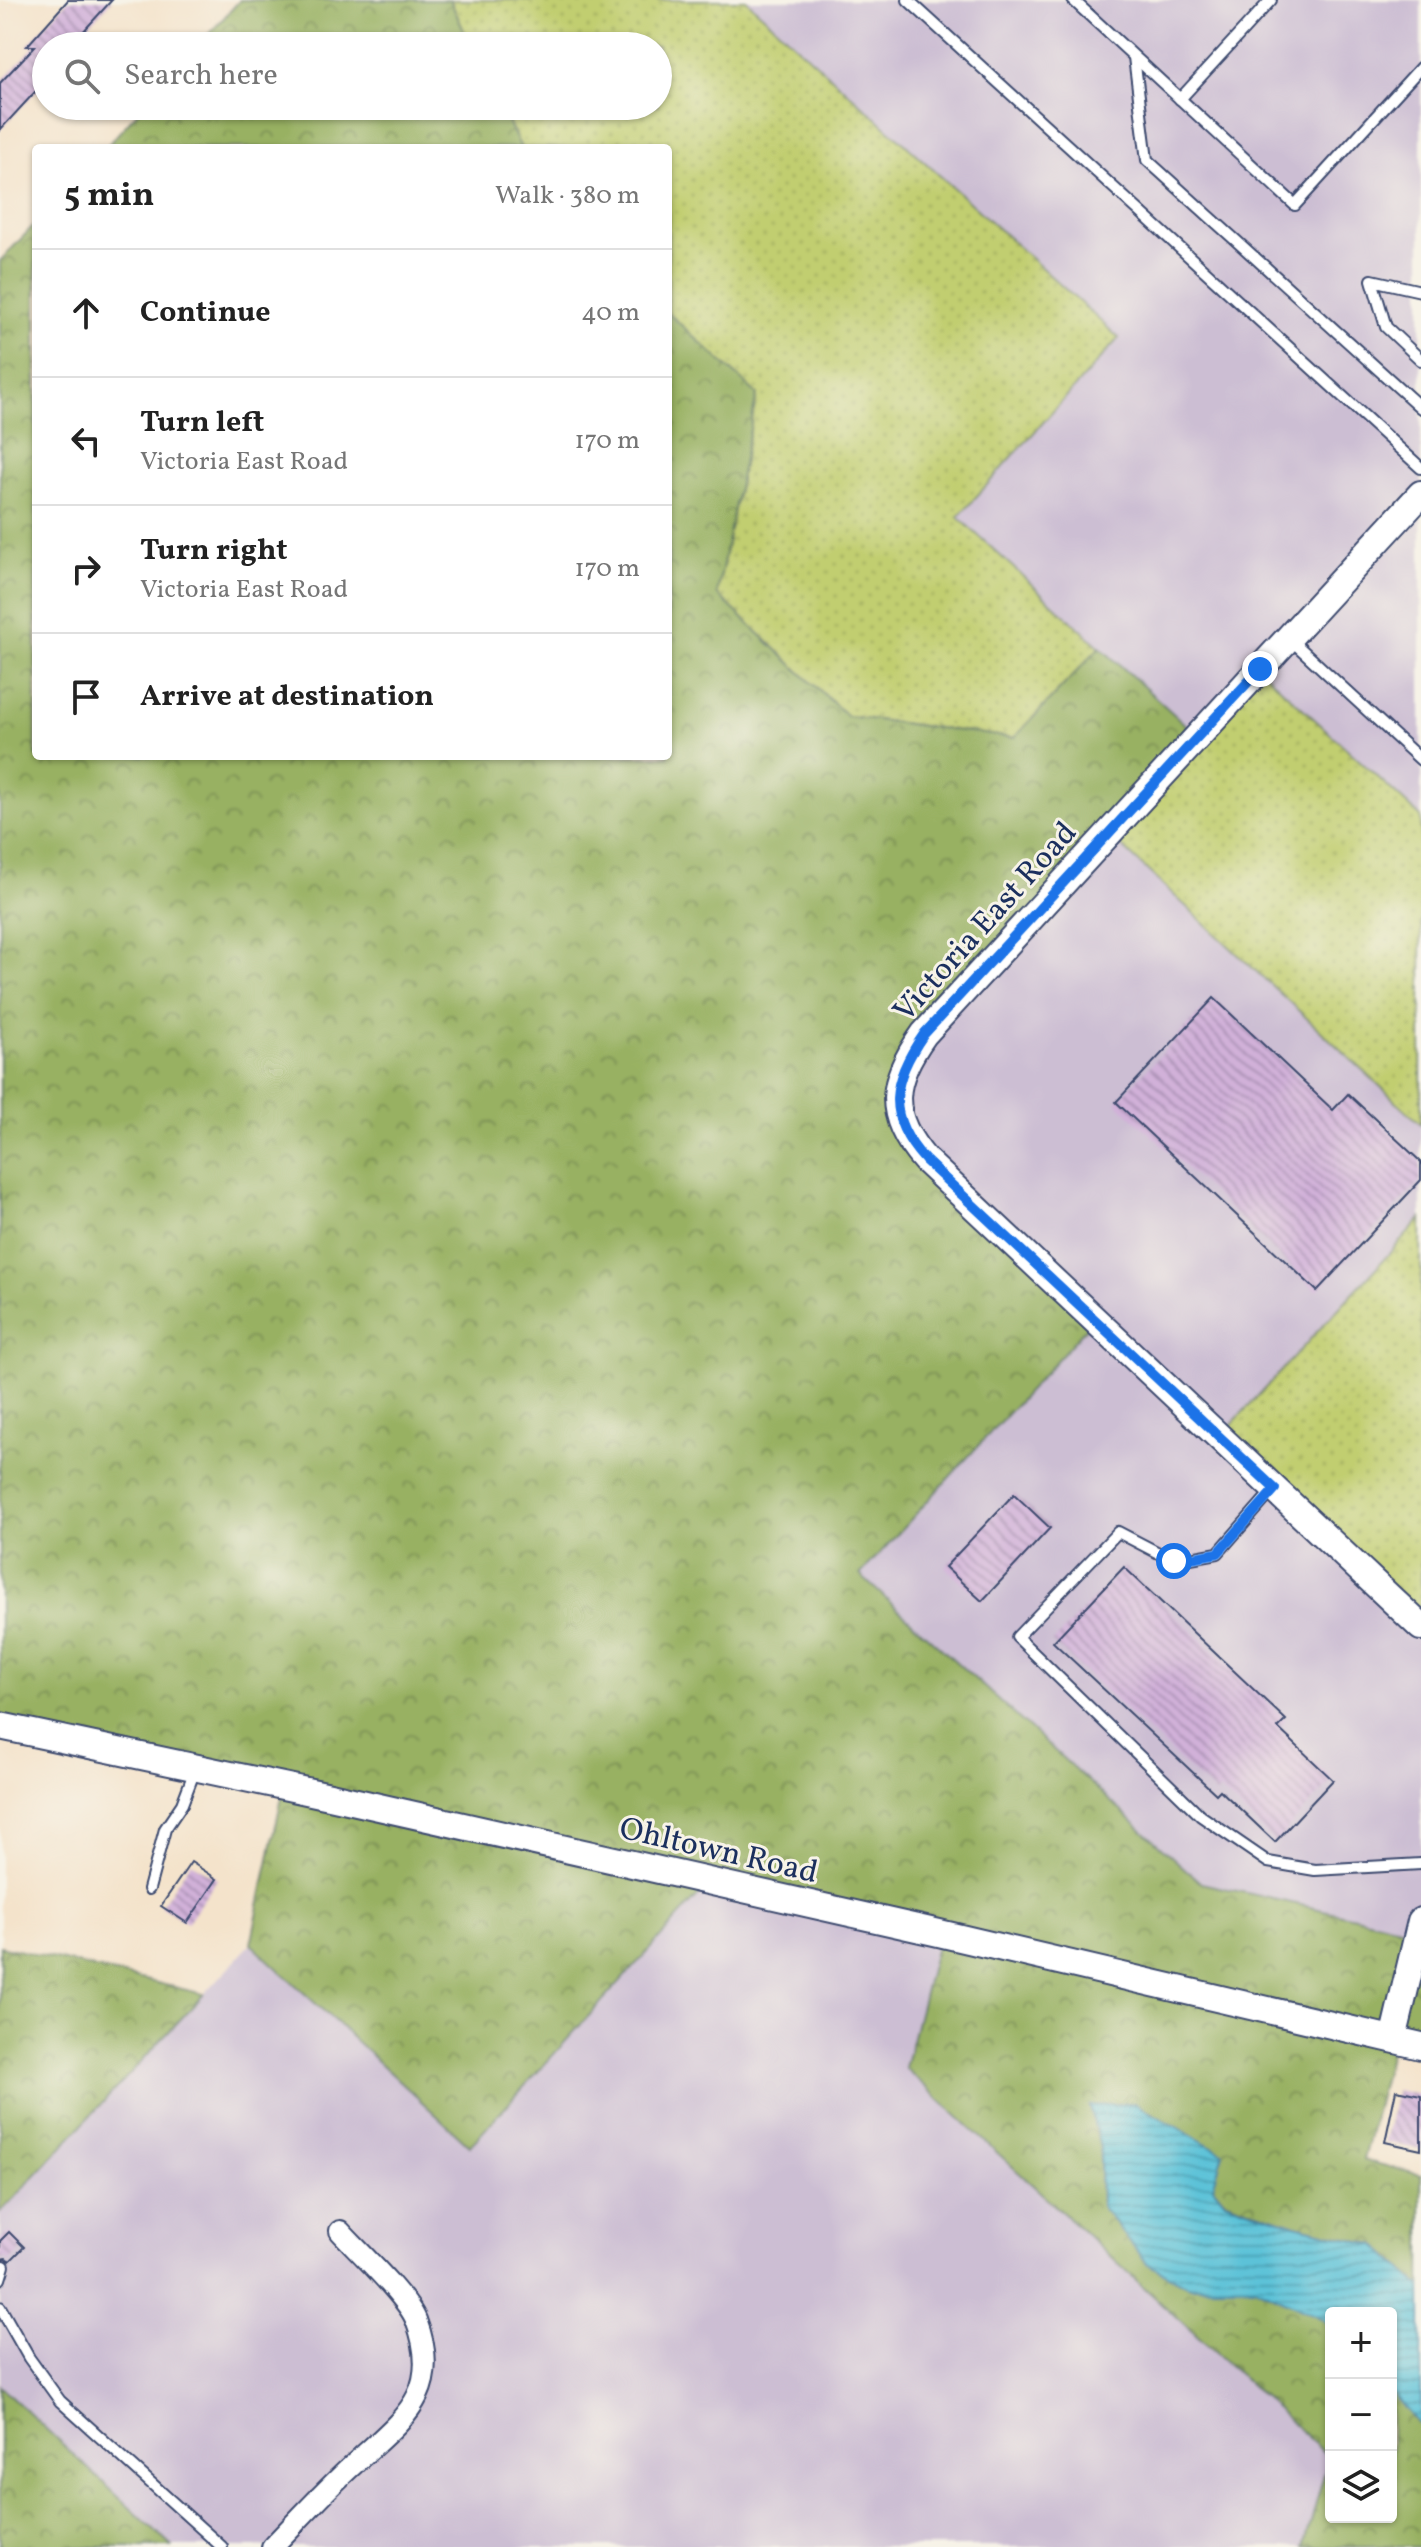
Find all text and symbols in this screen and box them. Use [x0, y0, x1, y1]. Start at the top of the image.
search box [32, 32, 672, 120]
icon: search [60, 54, 104, 98]
text: Search here [124, 55, 278, 97]
text: 5 min [64, 173, 154, 220]
text: Walk · 380 m [495, 178, 640, 214]
icon: ahead [64, 291, 108, 335]
text: Continue [140, 292, 271, 334]
text: 40 m [581, 295, 640, 331]
text: Turn left [140, 402, 264, 444]
icon: left [64, 419, 108, 463]
text: 170 m [575, 423, 640, 459]
text: Victoria East Road [140, 444, 348, 480]
text: Turn right [140, 530, 288, 572]
icon: right [64, 547, 108, 591]
text: 170 m [575, 551, 640, 587]
text: Victoria East Road [140, 572, 348, 608]
route end [1242, 651, 1278, 687]
icon: arrive [64, 675, 108, 719]
text: Arrive at destination [140, 676, 434, 718]
street label: Victoria East Road [884, 813, 1088, 1033]
route start [1156, 1543, 1192, 1579]
street label: Ohltown Road [615, 1808, 822, 1896]
map controls [1325, 2307, 1397, 2523]
button: + [1325, 2307, 1397, 2379]
button: − [1325, 2379, 1397, 2451]
button: layers [1325, 2451, 1397, 2523]

